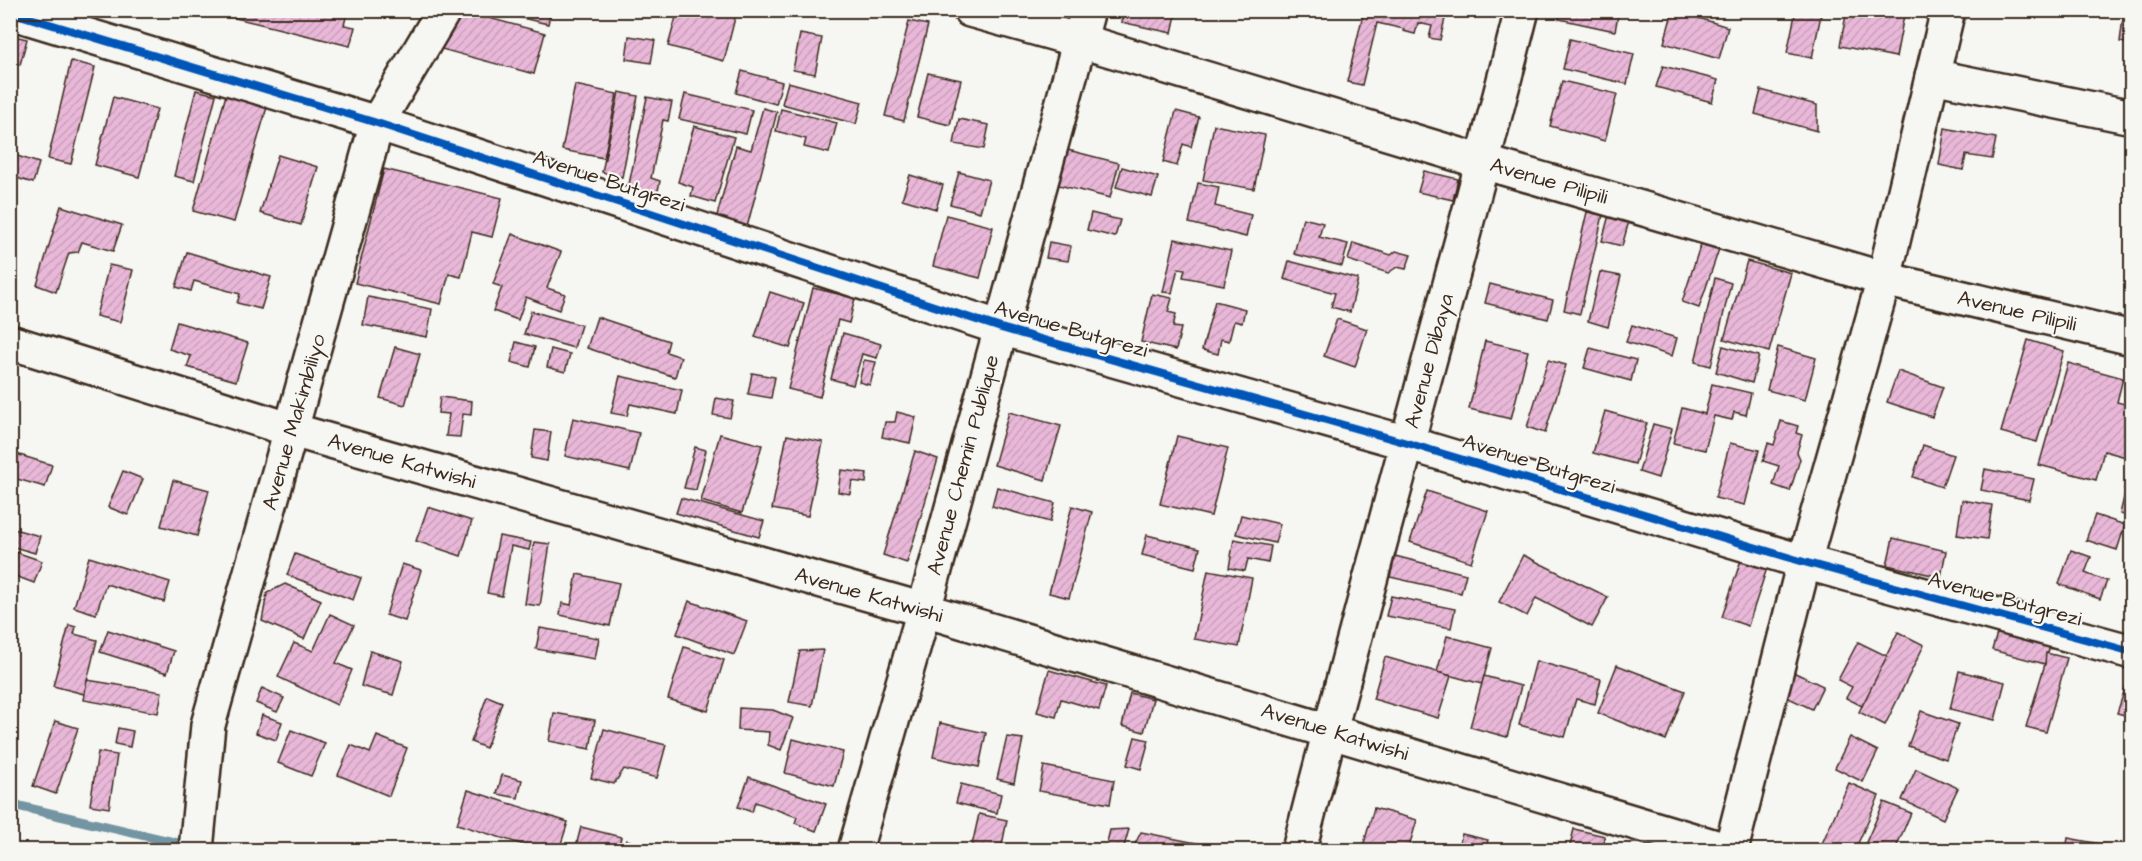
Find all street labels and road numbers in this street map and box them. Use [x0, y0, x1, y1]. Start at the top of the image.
street label: Avenue Butgrezi [529, 143, 689, 221]
street label: Avenue Pilipili [1487, 150, 1611, 213]
street label: Avenue Pilipili [1955, 283, 2079, 340]
street label: Avenue Dibaya [1397, 290, 1463, 432]
street label: Avenue Butgrezi [990, 293, 1151, 367]
street label: Avenue Makimbiliyo [255, 330, 335, 514]
street label: Avenue Chemin Publique [920, 352, 1006, 578]
street label: Avenue Katwishi [325, 426, 479, 496]
street label: Avenue Butgrezi [1459, 427, 1619, 503]
street label: Avenue Katwishi [792, 560, 946, 630]
street label: Avenue Butgrezi [1924, 565, 2085, 635]
street label: Avenue Katwishi [1258, 696, 1412, 768]

